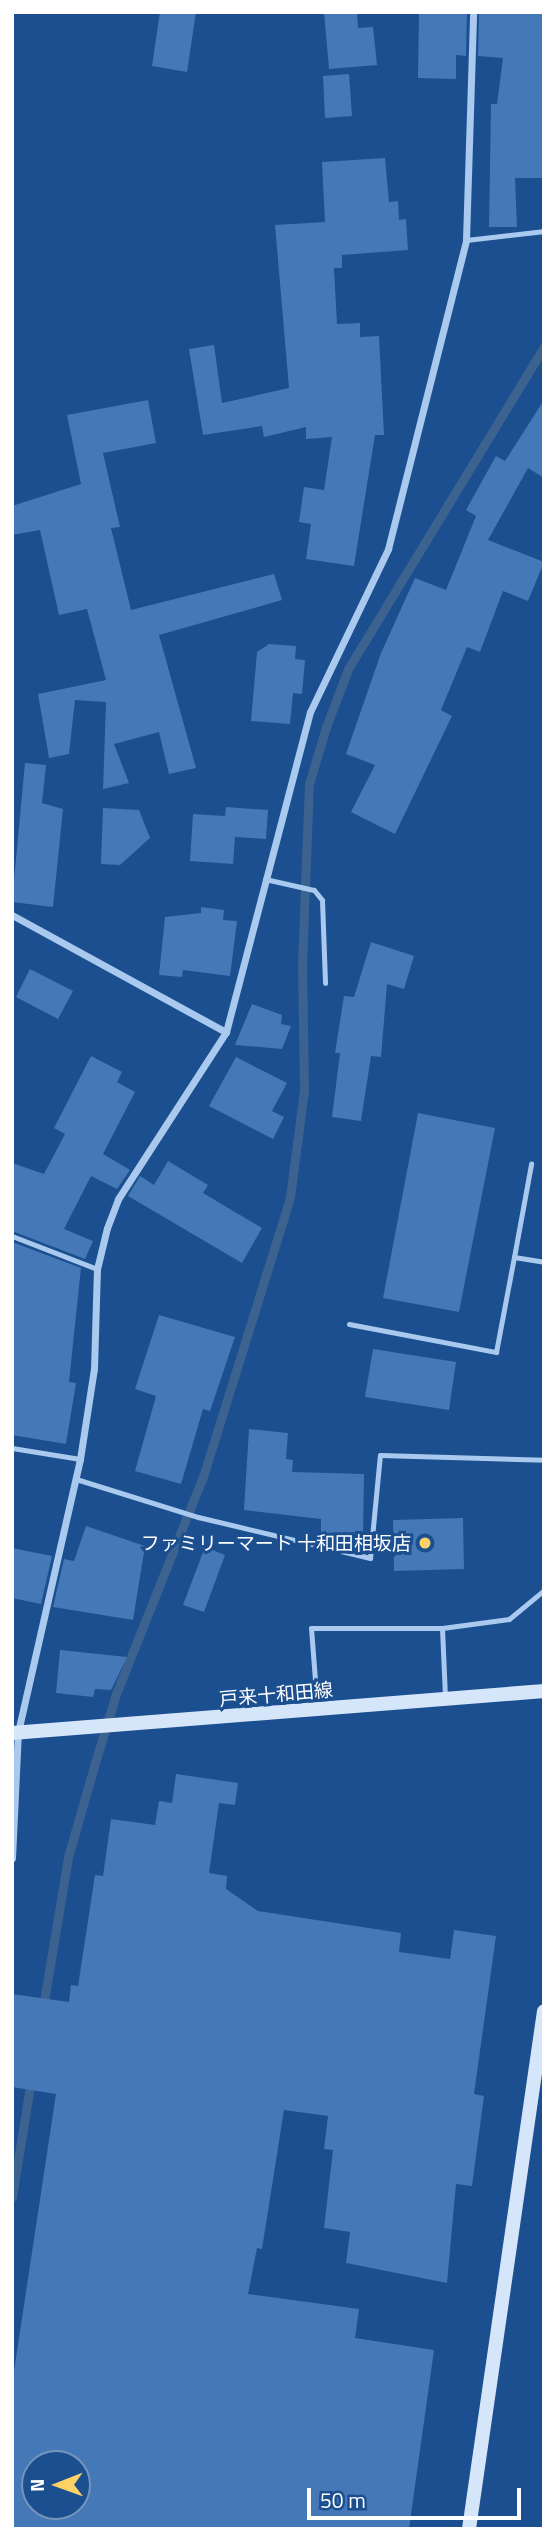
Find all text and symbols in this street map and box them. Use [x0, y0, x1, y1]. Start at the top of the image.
place label: ファミリーマート 十和田相坂店 [141, 1532, 411, 1554]
marker: ファミリーマート 十和田相坂店 [417, 1535, 433, 1551]
street label: 戸来十和田線 [218, 1678, 334, 1710]
north arrow [21, 2450, 91, 2520]
scale bar [311, 2474, 524, 2518]
text: N [22, 2479, 51, 2492]
text: 50 m [320, 2484, 366, 2516]

